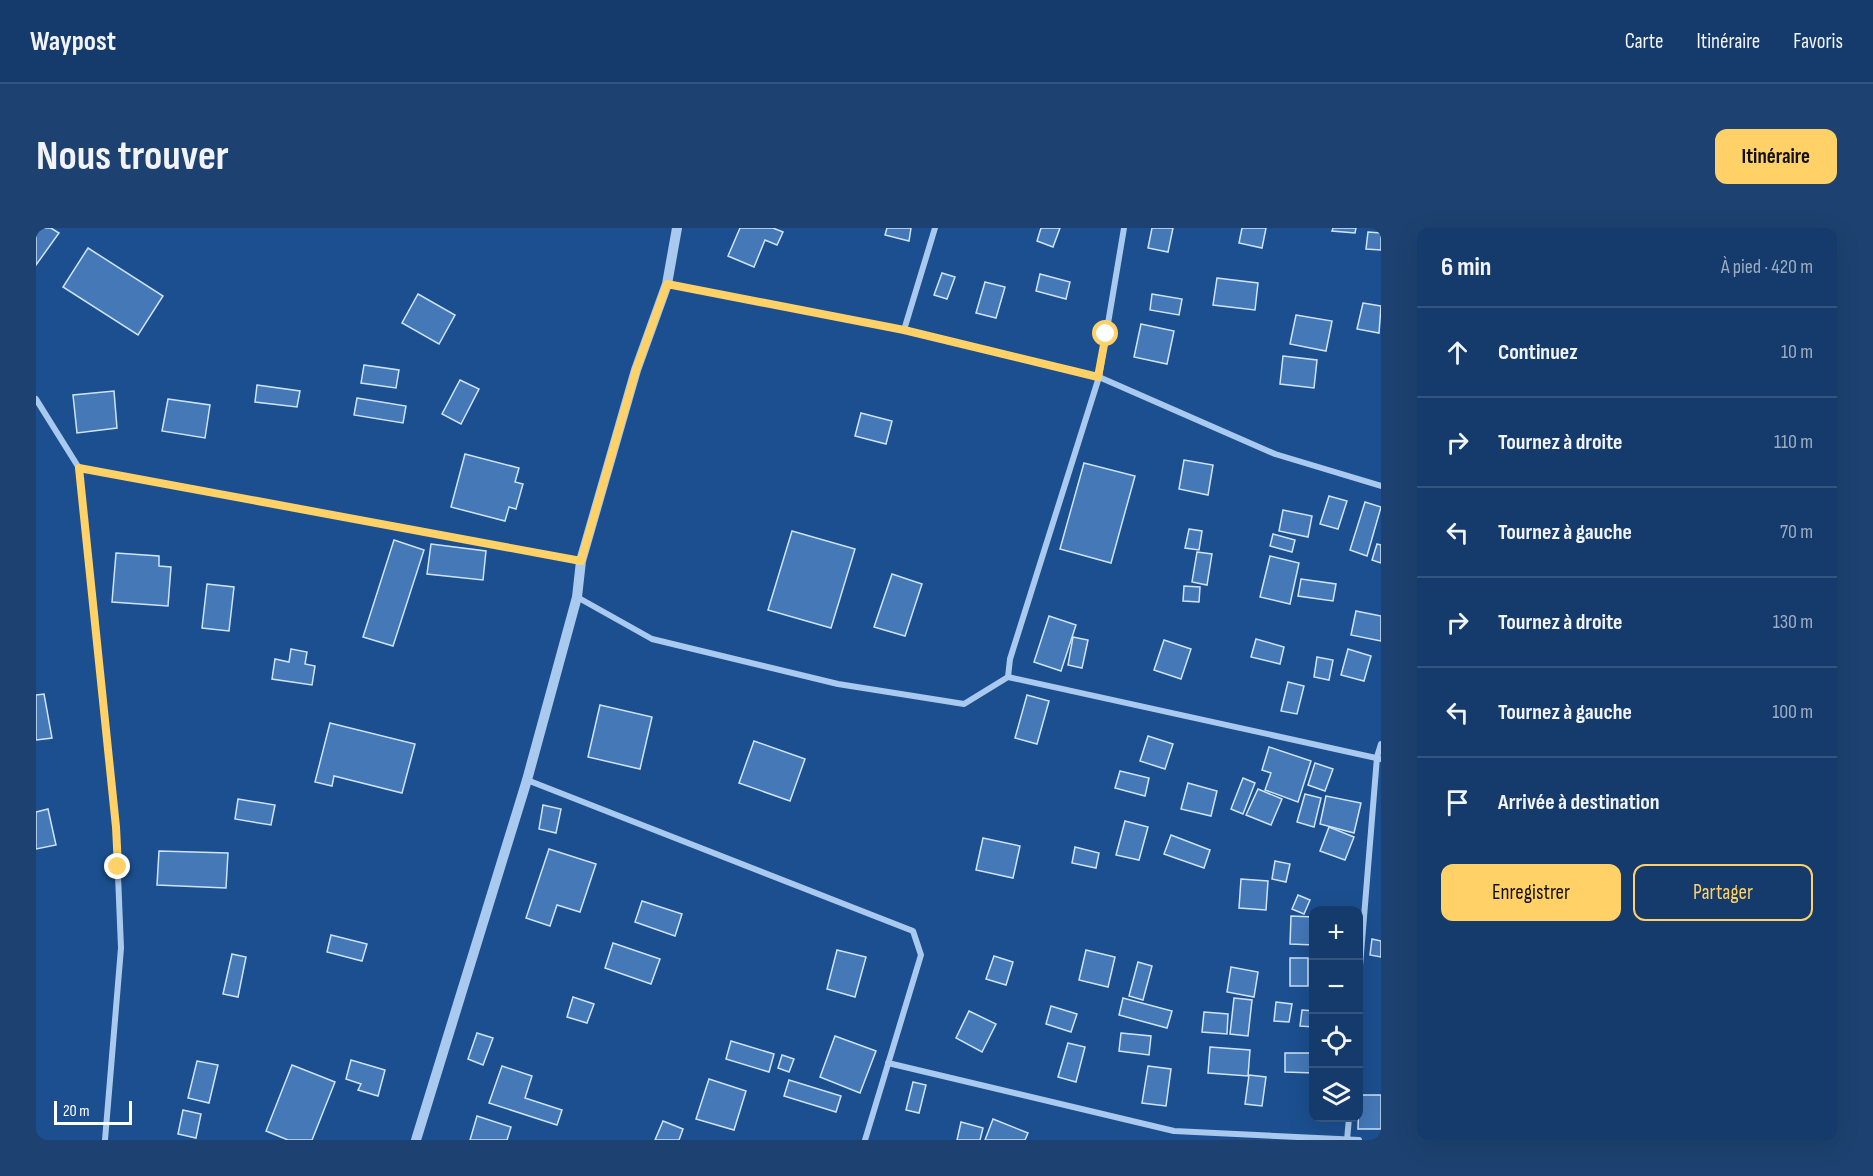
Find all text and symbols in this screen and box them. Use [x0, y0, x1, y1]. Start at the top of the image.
text: Waypost [30, 25, 116, 58]
text: Carte [1625, 29, 1664, 54]
text: Itinéraire [1697, 29, 1760, 54]
text: Favoris [1793, 29, 1843, 54]
button: Itinéraire [1715, 129, 1837, 184]
text: Nous trouver [36, 131, 229, 182]
text: 6 min [1441, 252, 1491, 283]
text: À pied · 420 m [1721, 255, 1813, 279]
route start [1092, 320, 1118, 346]
icon: ahead [1441, 336, 1474, 369]
text: Continuez [1498, 339, 1578, 366]
text: 10 m [1781, 340, 1813, 364]
icon: right [1441, 426, 1474, 459]
text: Tournez à droite [1498, 429, 1623, 456]
text: 110 m [1774, 430, 1813, 454]
icon: left [1441, 516, 1474, 549]
text: Tournez à gauche [1498, 519, 1632, 546]
text: 70 m [1780, 520, 1813, 544]
icon: right [1441, 606, 1474, 639]
text: Tournez à droite [1498, 609, 1623, 636]
text: 130 m [1773, 610, 1813, 634]
icon: left [1441, 696, 1474, 729]
text: Tournez à gauche [1498, 699, 1632, 726]
text: 100 m [1772, 700, 1813, 724]
icon: arrive [1441, 786, 1474, 819]
text: Arrivée à destination [1498, 789, 1660, 816]
route end [104, 853, 130, 879]
button: Enregistrer [1441, 864, 1621, 921]
button: Partager [1633, 864, 1813, 921]
map controls [1309, 906, 1363, 1122]
button: + [1309, 906, 1363, 960]
button: − [1309, 960, 1363, 1014]
button: locate [1309, 1014, 1363, 1068]
button: layers [1309, 1068, 1363, 1122]
scale bar [54, 1098, 132, 1126]
text: 20 m [63, 1102, 90, 1121]

